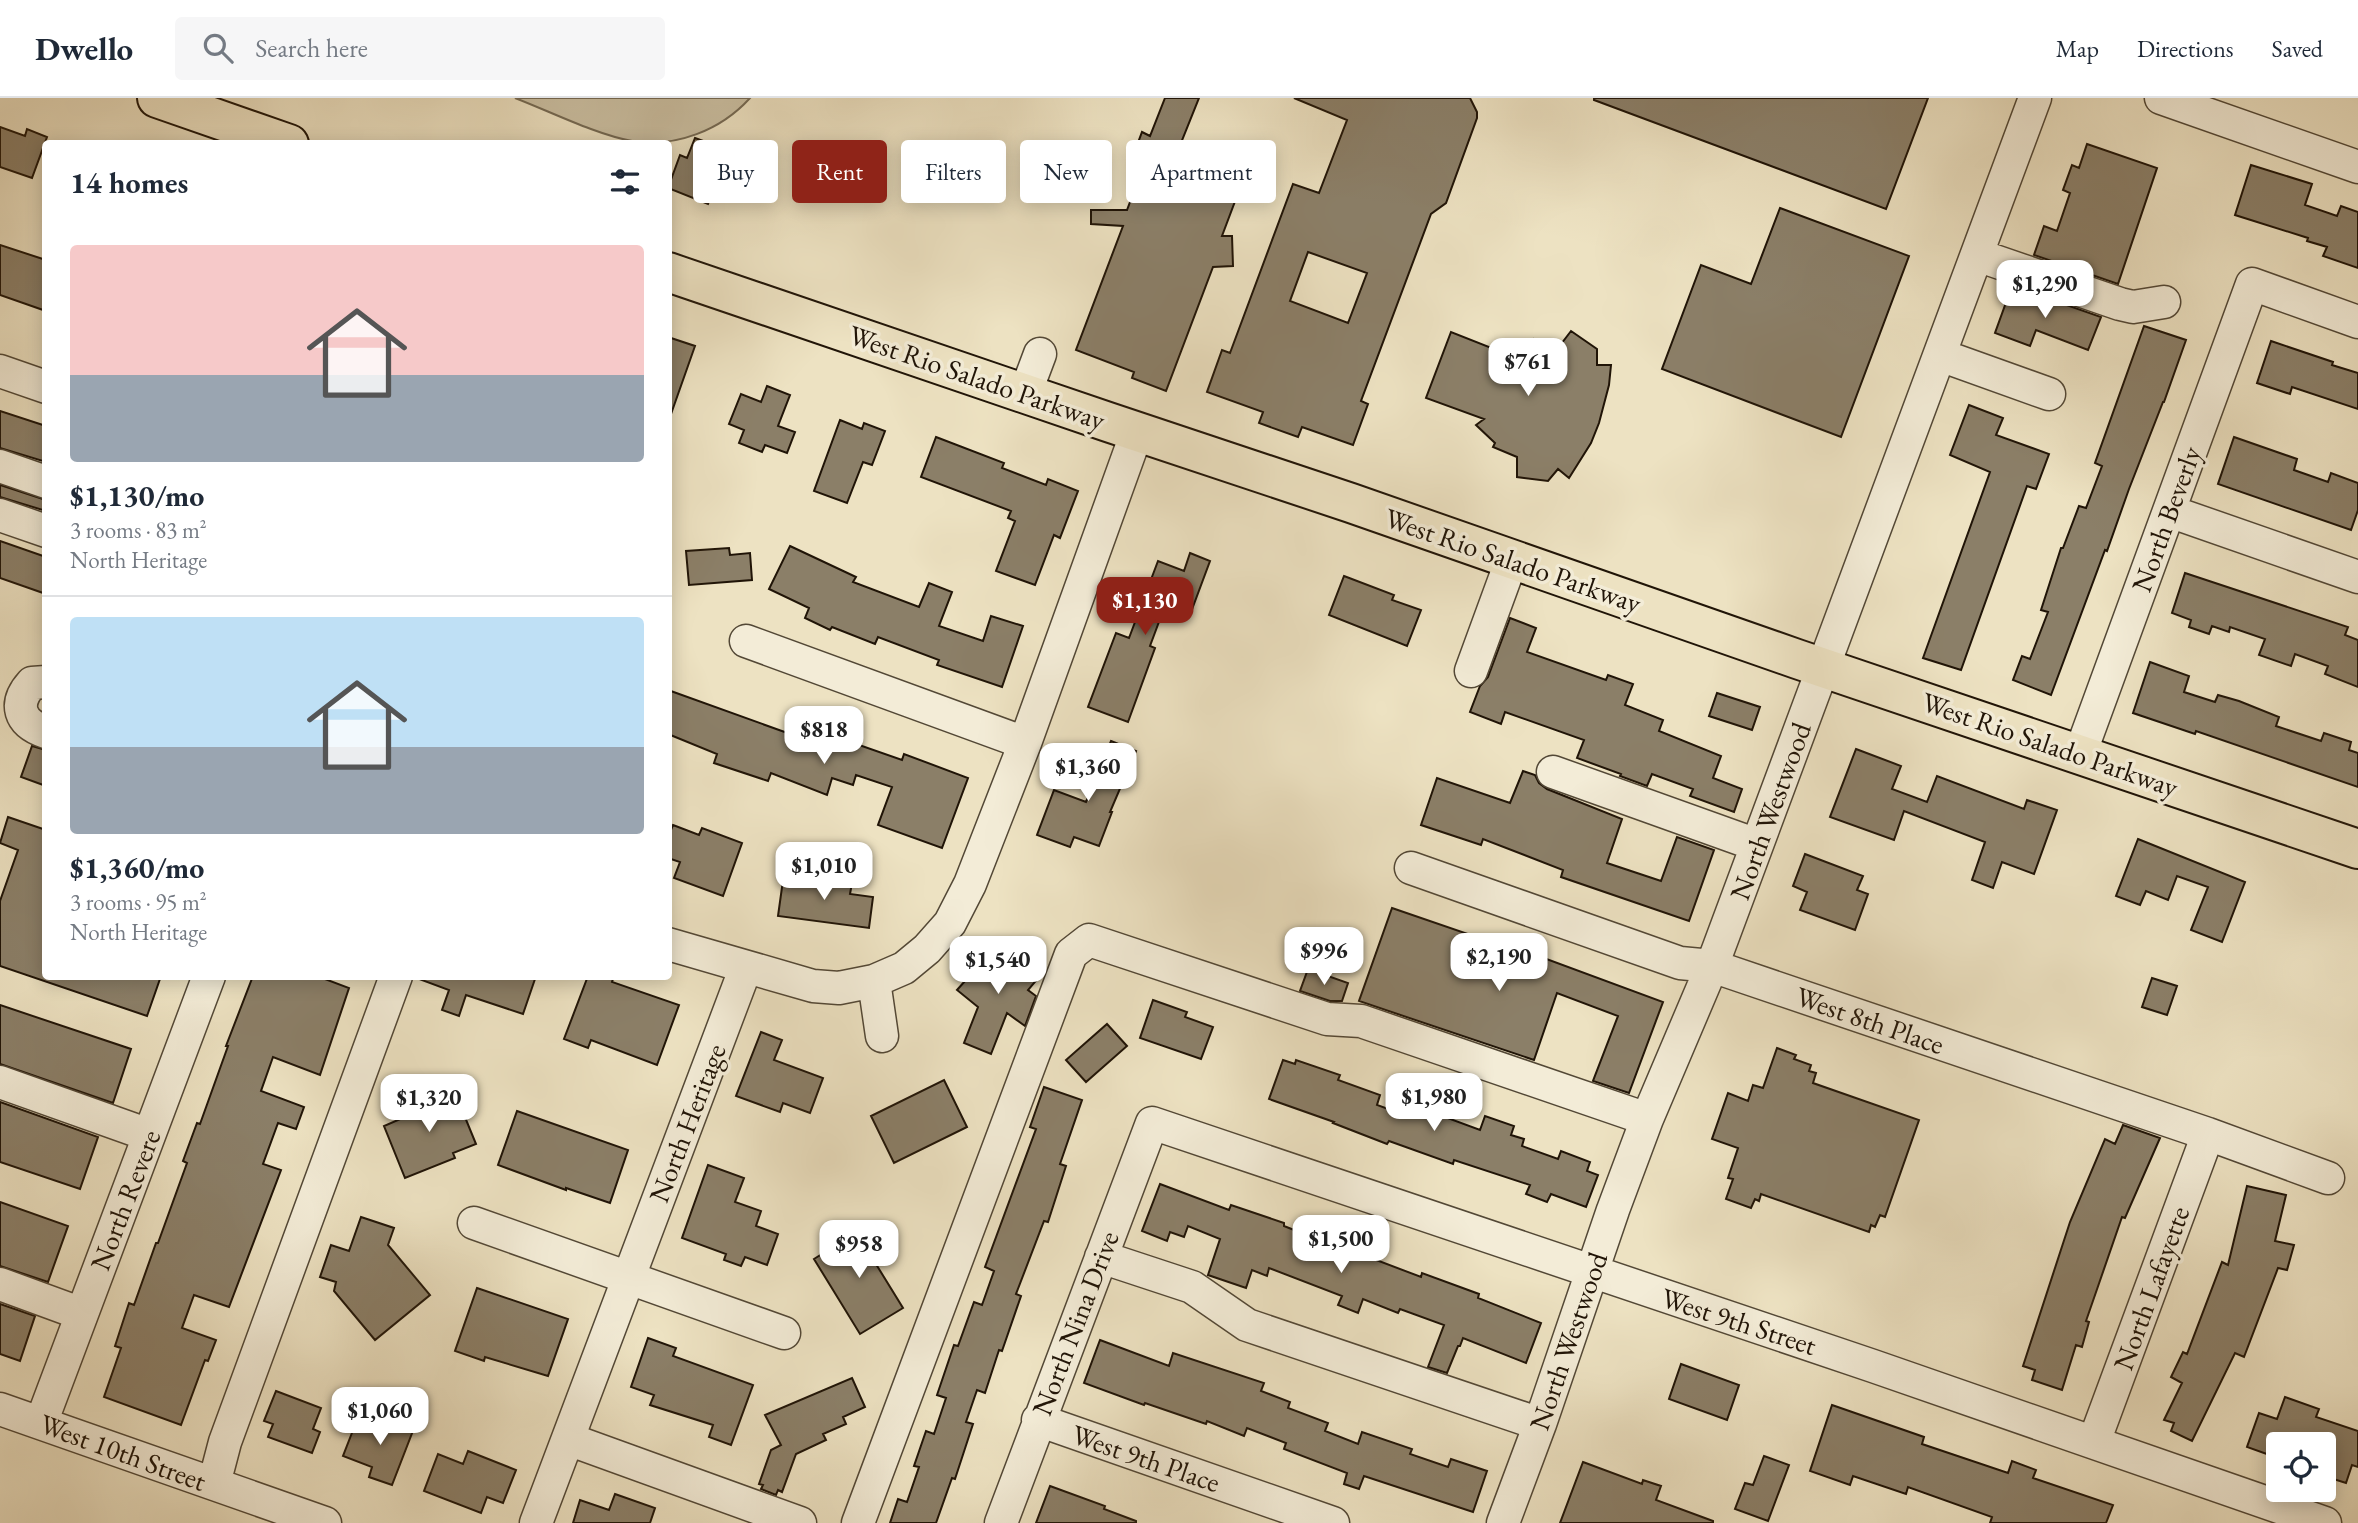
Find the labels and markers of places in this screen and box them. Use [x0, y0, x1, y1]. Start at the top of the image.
pin: $1,290 [1988, 260, 2102, 320]
pin: $761 [1487, 338, 1569, 398]
pin: $1,130 [1088, 578, 1202, 637]
pin: $818 [783, 706, 865, 766]
pin: $1,360 [1031, 744, 1145, 803]
pin: $1,010 [767, 842, 881, 902]
pin: $996 [1283, 928, 1365, 987]
pin: $2,190 [1442, 934, 1556, 993]
pin: $1,540 [941, 936, 1055, 996]
pin: $1,320 [372, 1074, 486, 1134]
pin: $1,980 [1377, 1074, 1491, 1133]
pin: $1,500 [1284, 1216, 1398, 1275]
pin: $958 [818, 1220, 900, 1280]
pin: $1,060 [323, 1388, 437, 1447]

